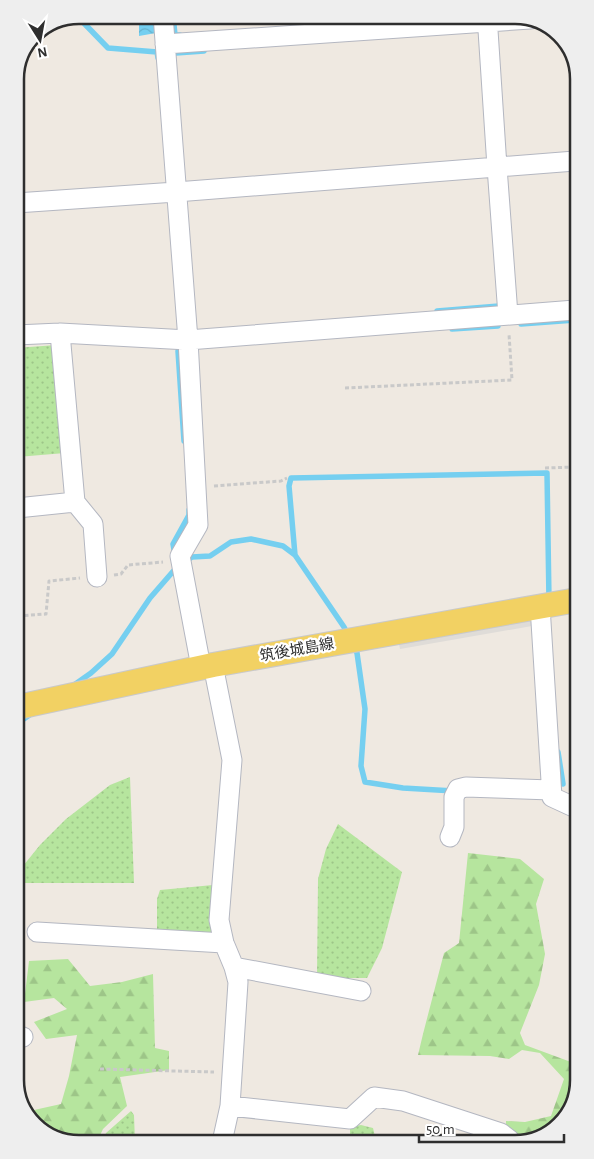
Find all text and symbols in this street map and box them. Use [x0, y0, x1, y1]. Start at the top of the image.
north arrow [15, 15, 65, 65]
text: N [36, 44, 48, 60]
street label: 筑後城島線 [259, 635, 335, 664]
scale bar [419, 1112, 564, 1144]
text: 50 m [426, 1122, 455, 1137]

